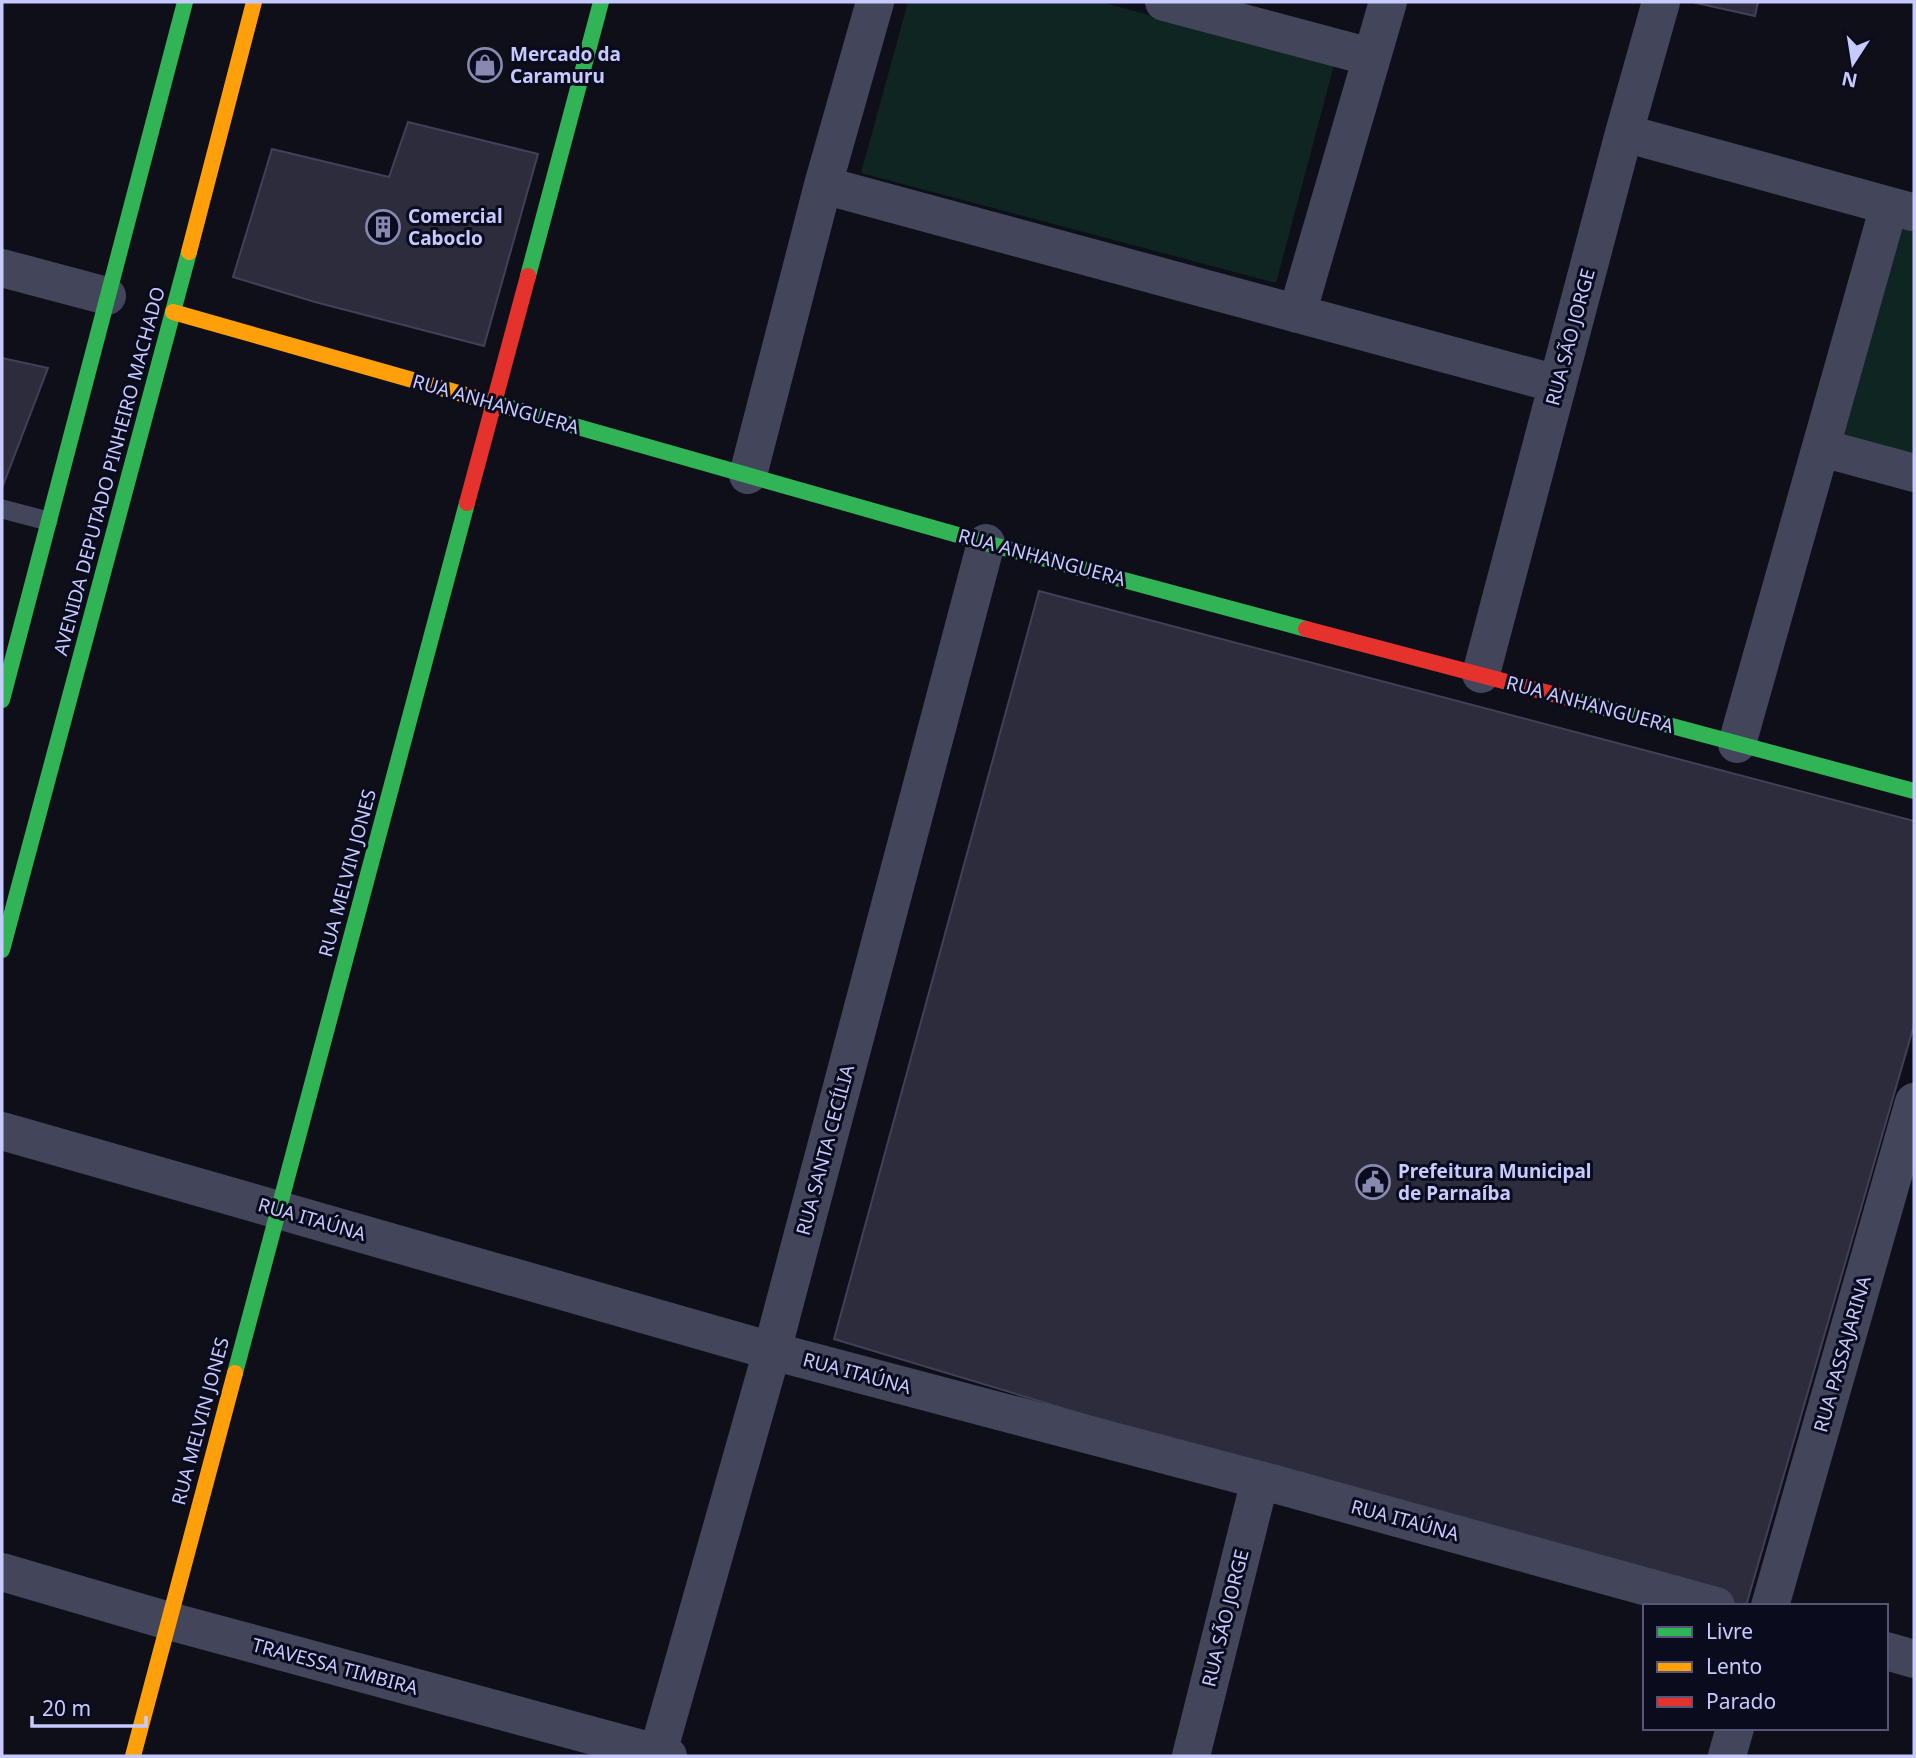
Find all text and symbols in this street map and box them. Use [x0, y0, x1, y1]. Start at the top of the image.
north arrow [1818, 28, 1888, 98]
place label: Mercado da Caramuru [510, 41, 621, 89]
shop icon: Mercado da Caramuru [466, 46, 504, 84]
text: N [1839, 65, 1860, 94]
place label: Comercial Caboclo [408, 203, 503, 251]
building icon: Comercial Caboclo [364, 208, 402, 246]
street label: RUA SÃO JORGE [1539, 266, 1601, 408]
street label: AVENIDA DEPUTADO PINHEIRO MACHADO [47, 284, 171, 658]
street label: RUA ANHANGUERA [410, 368, 583, 440]
street label: RUA ANHANGUERA [956, 522, 1129, 592]
street label: RUA ANHANGUERA [1504, 669, 1677, 739]
street label: RUA MELVIN JONES [312, 786, 382, 960]
street label: RUA SANTA CECÍLIA [790, 1061, 860, 1238]
place label: Prefeitura Municipal de Parnaíba [1398, 1158, 1592, 1206]
public building icon: Prefeitura Municipal de Parnaíba [1354, 1163, 1392, 1201]
street label: RUA ITAÚNA [255, 1191, 370, 1247]
street label: RUA PASSAJARINA [1807, 1272, 1877, 1435]
street label: RUA MELVIN JONES [165, 1334, 235, 1508]
street label: RUA ITAÚNA [800, 1346, 915, 1400]
street label: RUA ITAÚNA [1348, 1493, 1463, 1547]
street label: RUA SÃO JORGE [1195, 1547, 1255, 1689]
legend [1643, 1604, 1888, 1730]
text: Livre [1706, 1617, 1753, 1645]
street label: TRAVESSA TIMBIRA [249, 1631, 422, 1701]
text: Lento [1706, 1652, 1762, 1680]
scale bar [32, 1684, 145, 1728]
text: Parado [1706, 1687, 1776, 1715]
text: 20 m [42, 1694, 91, 1722]

